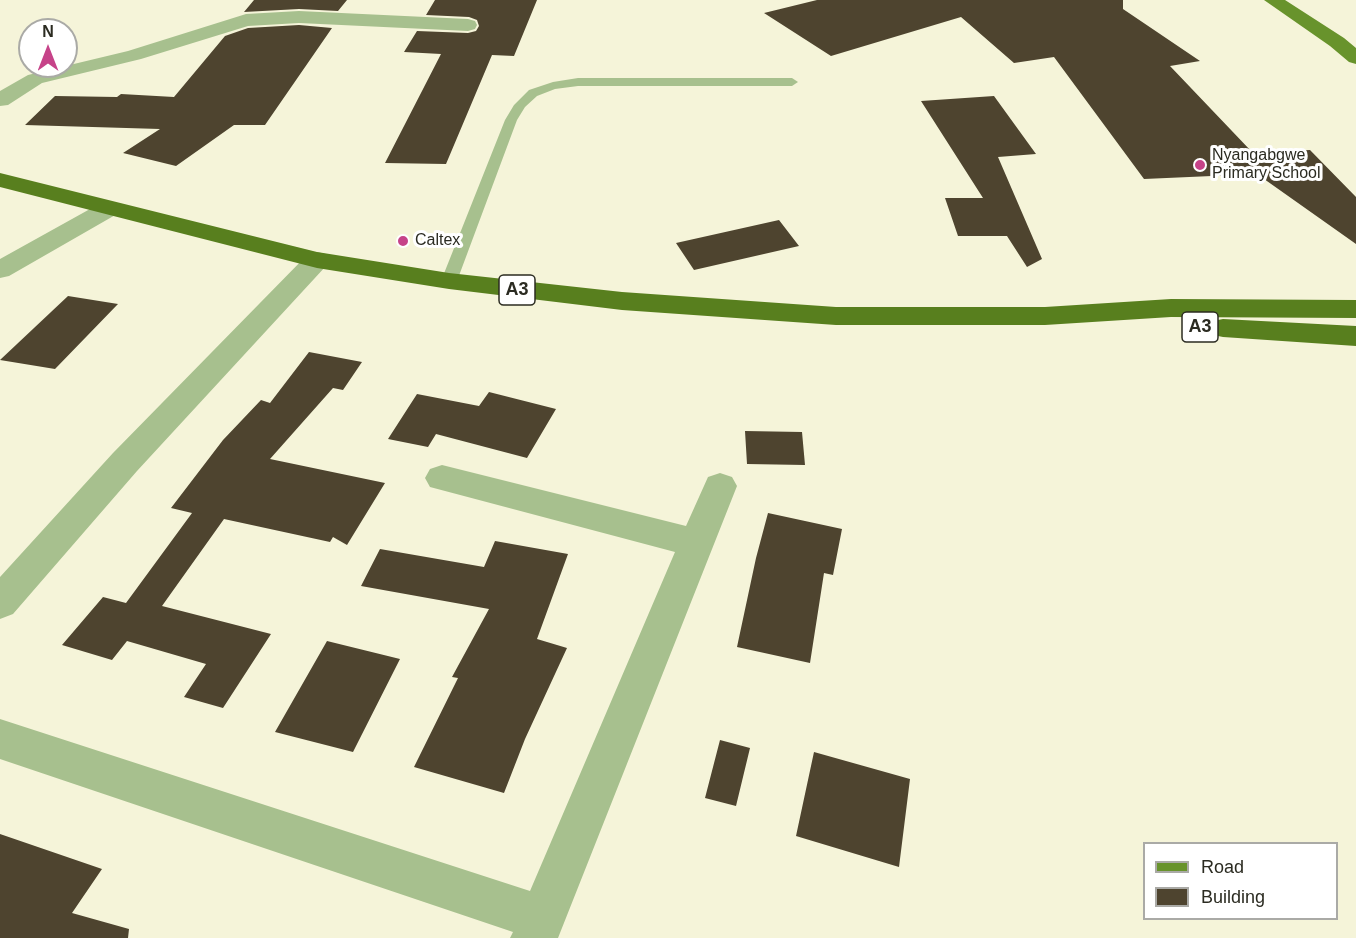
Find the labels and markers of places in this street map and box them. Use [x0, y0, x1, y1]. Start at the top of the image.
place label: Nyangabgwe Primary School [1212, 146, 1320, 184]
marker: Nyangabgwe Primary School [1193, 158, 1207, 172]
place label: Caltex [415, 231, 460, 251]
marker: Caltex [396, 234, 410, 248]

